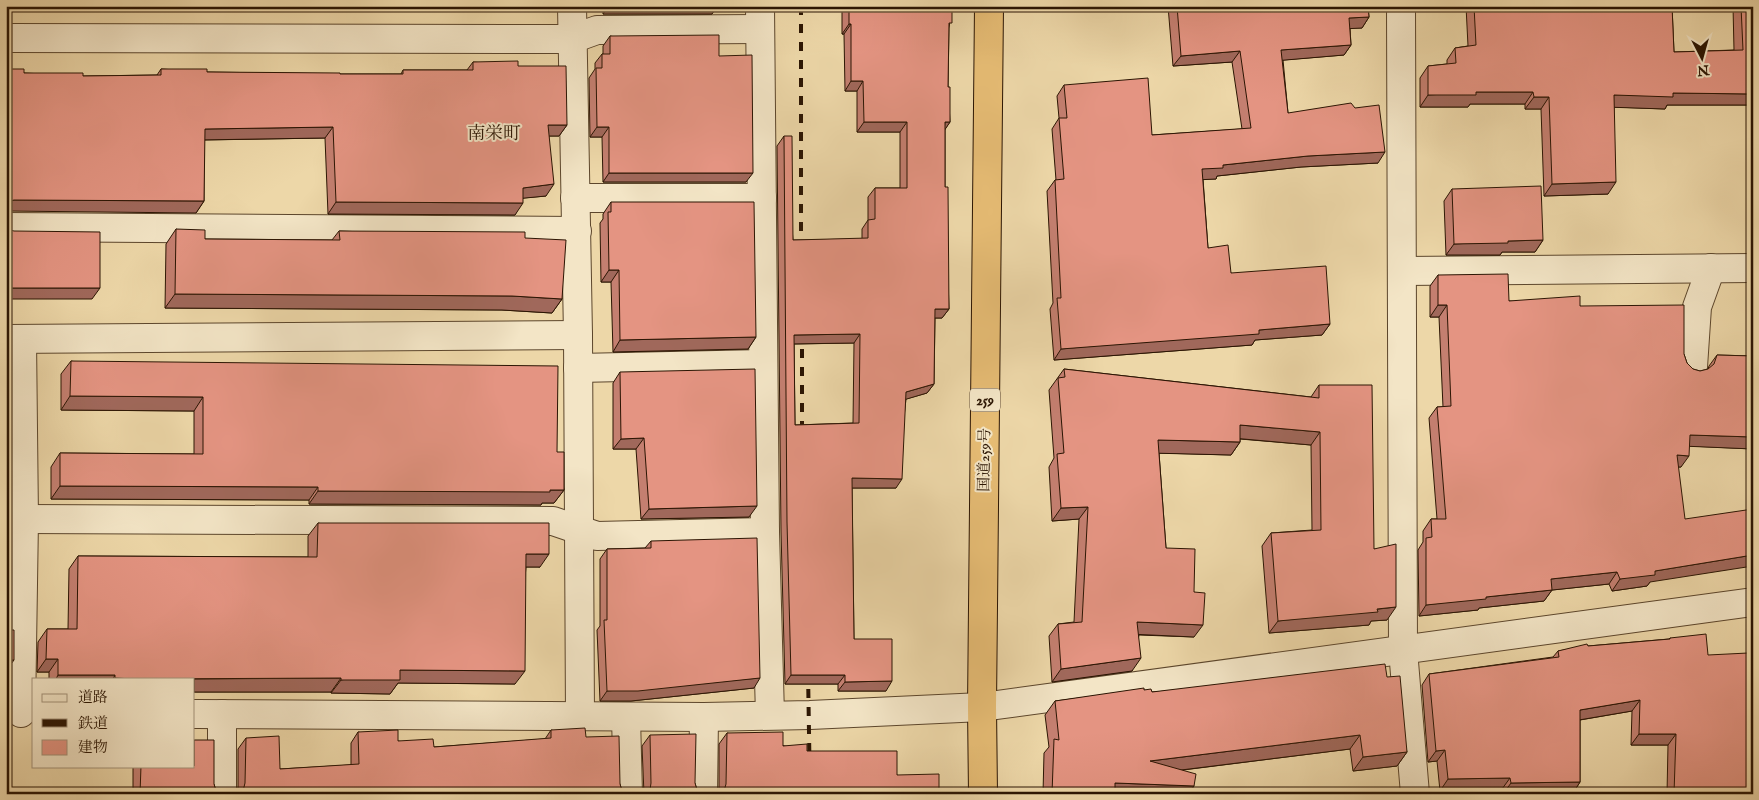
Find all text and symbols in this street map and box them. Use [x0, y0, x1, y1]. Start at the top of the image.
north arrow [1676, 32, 1726, 82]
text: N [1696, 60, 1711, 80]
district label: 南栄町 [467, 123, 521, 146]
road number: 259 [970, 388, 1000, 412]
street label: 国道259号 [974, 428, 995, 492]
legend [32, 678, 195, 768]
text: 道路 [78, 688, 108, 707]
text: 鉄道 [78, 714, 108, 733]
text: 建物 [78, 738, 108, 757]

